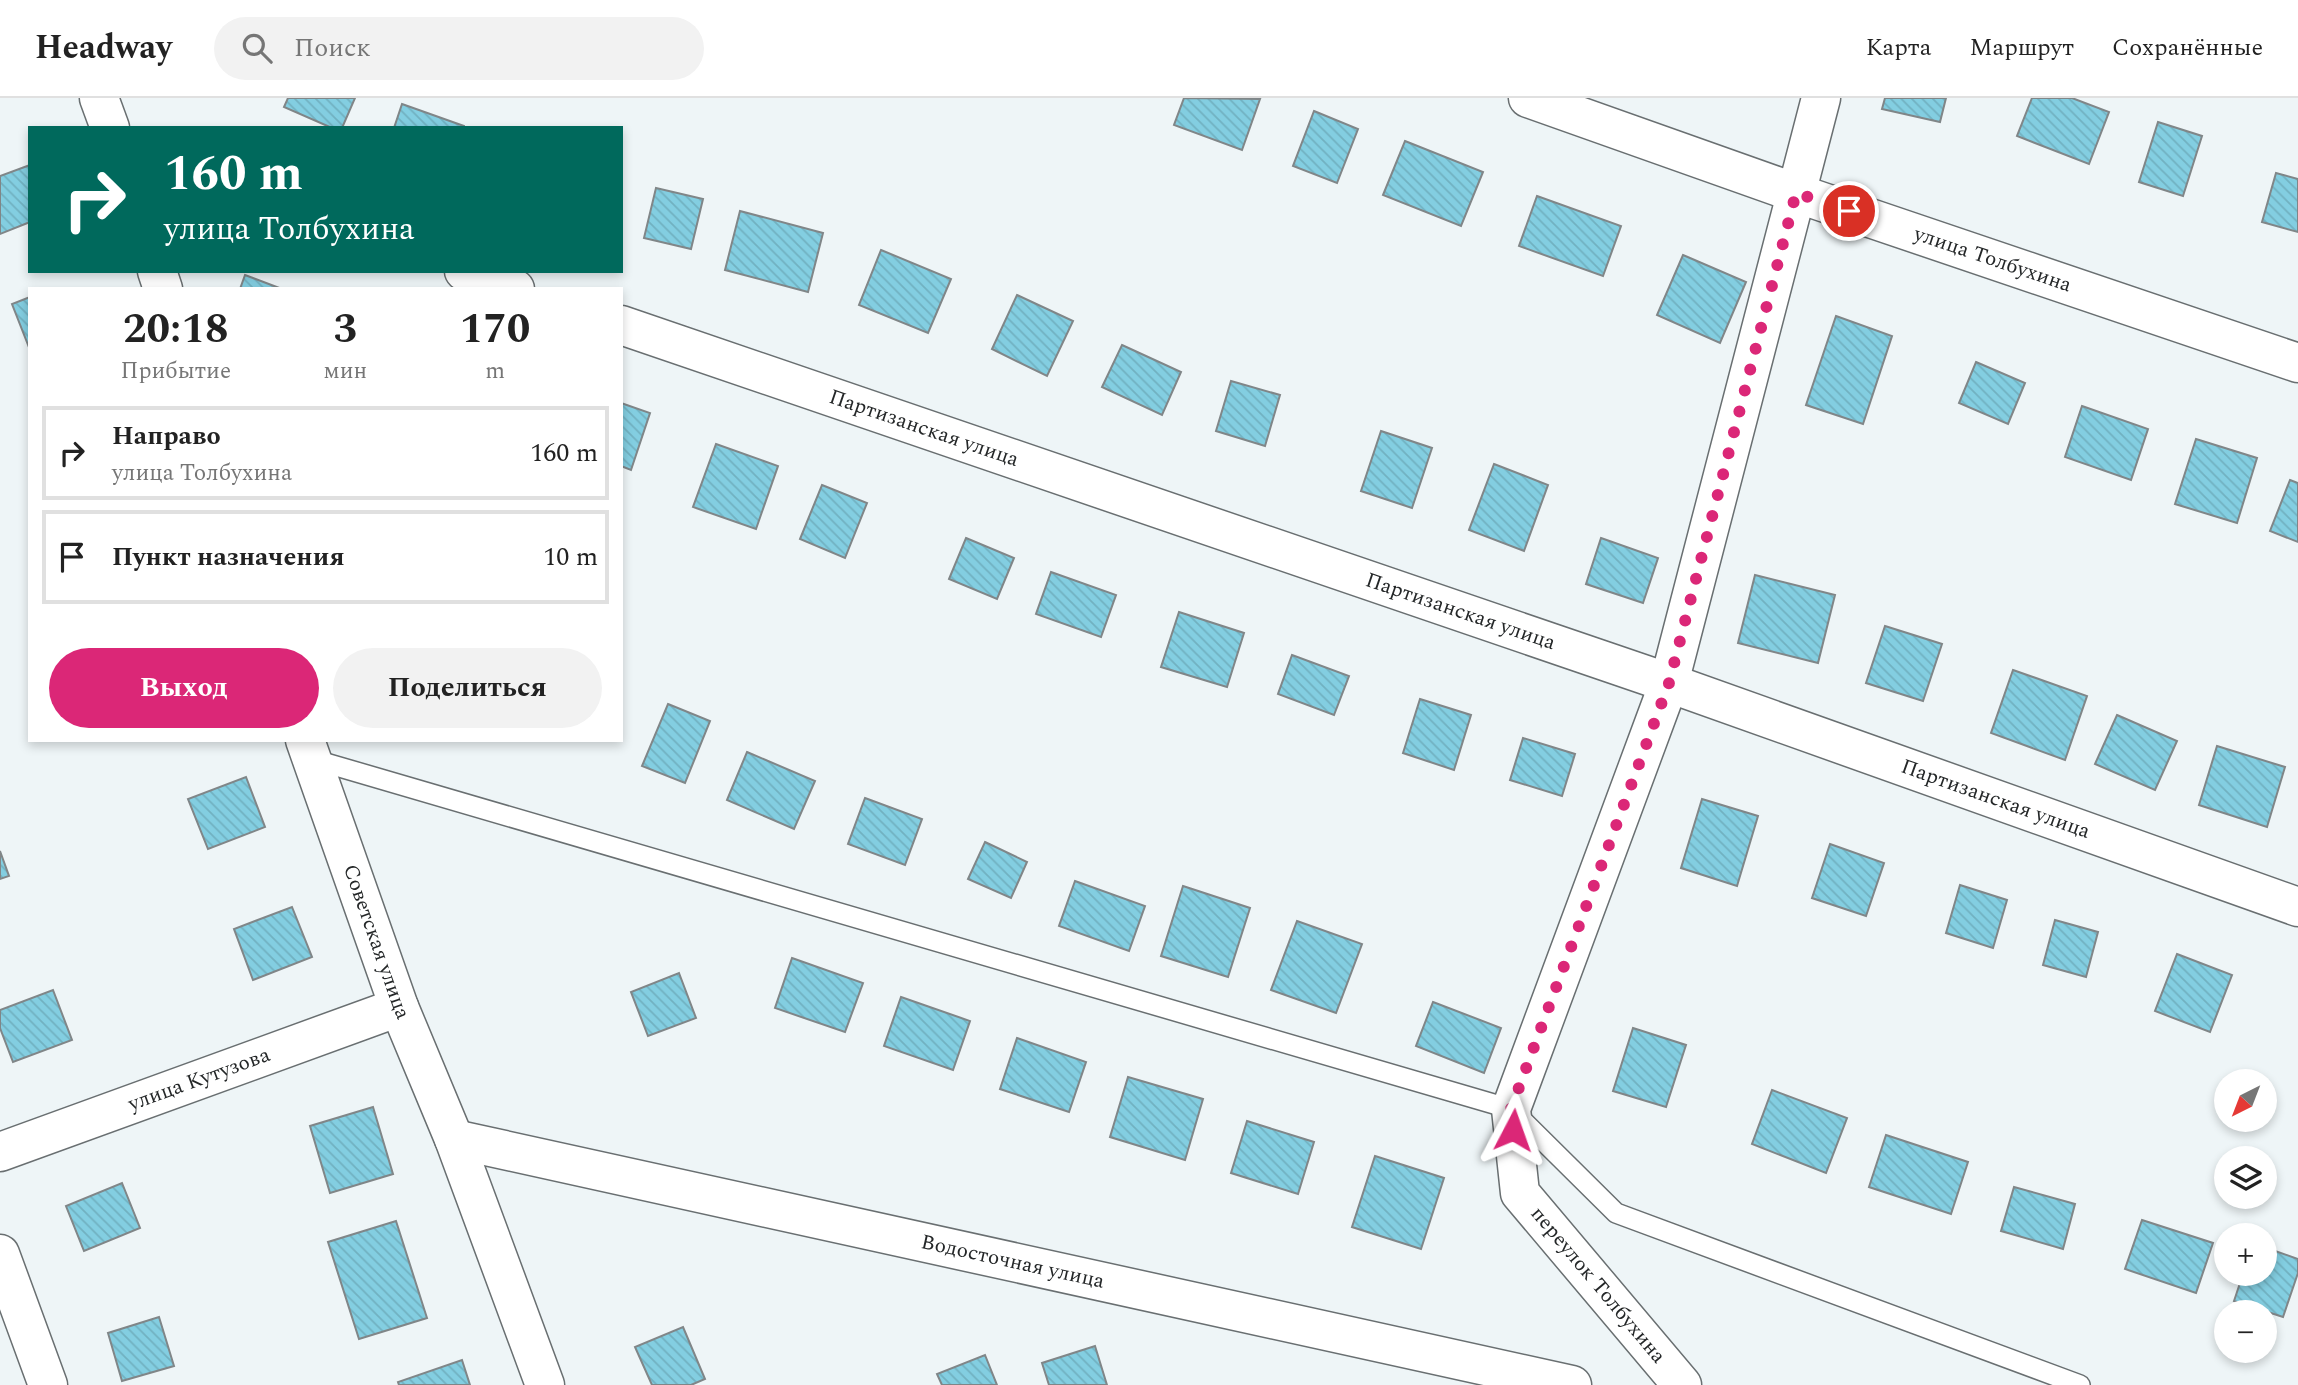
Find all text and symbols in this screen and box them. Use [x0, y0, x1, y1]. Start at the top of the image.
search box [214, 17, 704, 80]
text: Headway [35, 23, 172, 73]
text: Поиск [294, 28, 371, 68]
icon: search [238, 29, 276, 67]
text: Карта [1866, 30, 1931, 66]
text: Маршрут [1969, 30, 2074, 66]
text: Сохранённые [2112, 30, 2263, 66]
text: 160 m [164, 137, 303, 212]
icon: right [49, 154, 140, 245]
pin [1819, 181, 1879, 241]
icon: arrive [1830, 192, 1868, 230]
text: улица Толбухина [164, 205, 415, 254]
street label: улица Толбухина [1909, 218, 2076, 301]
text: 20:18 [123, 298, 229, 361]
text: 3 [334, 298, 357, 361]
text: 170 [460, 298, 530, 361]
text: Прибытие [121, 354, 231, 389]
text: мин [324, 354, 367, 389]
text: m [485, 354, 505, 389]
street label: Партизанская улица [824, 381, 1024, 476]
text: Направо [112, 416, 221, 456]
text: 160 m [530, 433, 598, 473]
icon: right [53, 434, 91, 472]
text: улица Толбухина [112, 456, 292, 491]
text: Пункт назначения [112, 537, 345, 577]
text: 10 m [543, 537, 598, 577]
icon: arrive [53, 538, 91, 576]
street label: Партизанская улица [1361, 564, 1560, 659]
button: Выход [49, 648, 319, 728]
button: Поделиться [333, 648, 602, 728]
street label: Партизанская улица [1896, 751, 2095, 848]
street label: Советская улица [334, 860, 419, 1025]
street label: улица Кутузова [123, 1039, 275, 1120]
north arrow [2214, 1069, 2277, 1132]
map controls [2214, 1069, 2277, 1363]
position arrow [1476, 1093, 1550, 1167]
button: layers [2214, 1146, 2277, 1209]
street label: переулок Толбухина [1522, 1199, 1674, 1371]
button: + [2214, 1223, 2277, 1286]
street label: Водосточная улица [918, 1226, 1108, 1298]
button: − [2214, 1300, 2277, 1363]

